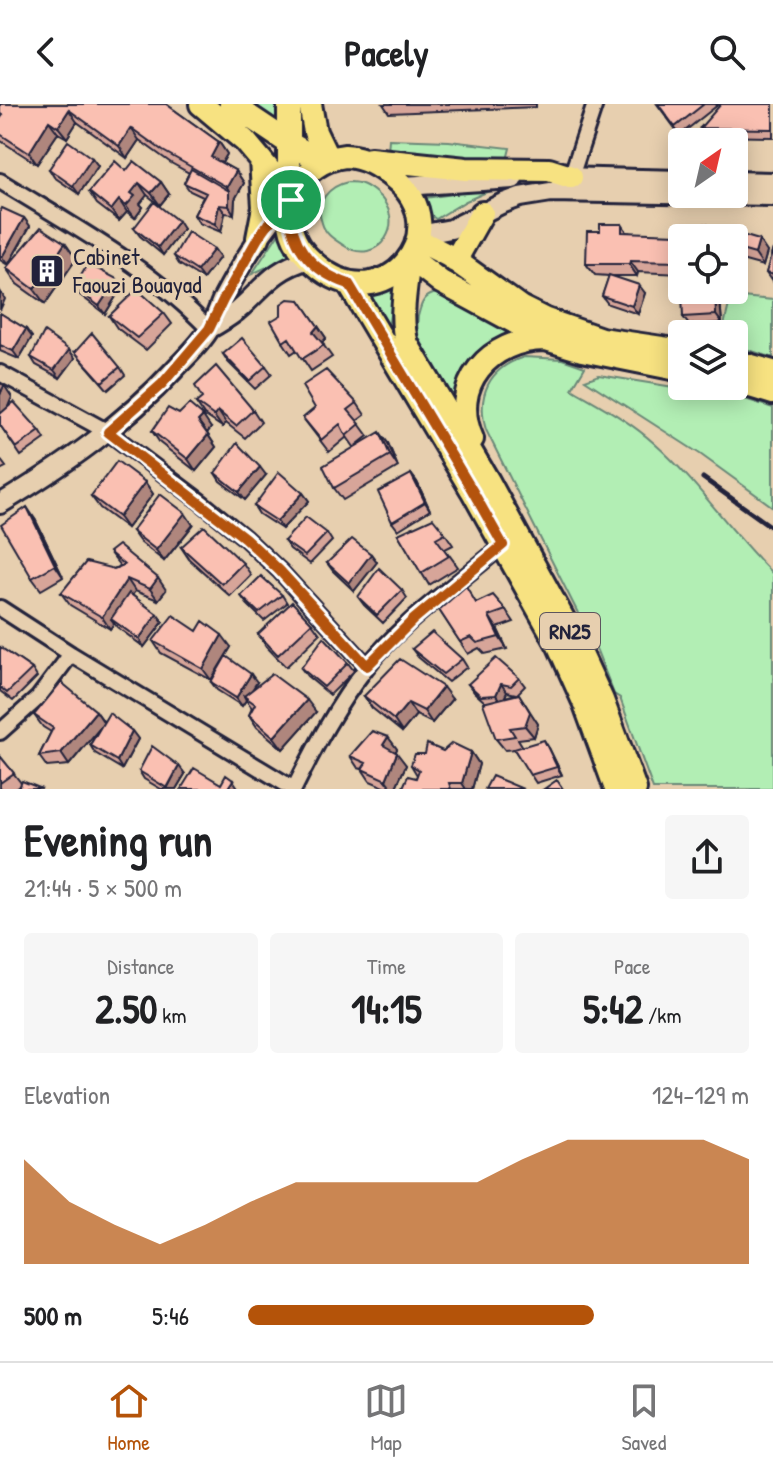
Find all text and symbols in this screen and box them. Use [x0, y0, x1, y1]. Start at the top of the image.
text: Pacely [344, 28, 429, 77]
icon: back [24, 30, 68, 74]
icon: search [705, 30, 749, 74]
north arrow [668, 128, 748, 208]
map controls [668, 128, 748, 400]
pin [257, 166, 325, 234]
icon: arrive [269, 178, 313, 222]
button: locate [668, 224, 748, 304]
place label: Cabinet Faouzi Bouayad [72, 240, 202, 300]
building icon: Cabinet Faouzi Bouayad [28, 252, 66, 290]
button: layers [668, 320, 748, 400]
road number: RN25 [540, 613, 600, 649]
text: Evening run [24, 810, 212, 870]
button: share [665, 815, 749, 899]
text: 21:44 · 5 × 500 m [24, 870, 182, 905]
text: Distance [107, 951, 174, 981]
text: Time [367, 951, 406, 981]
text: Pace [614, 951, 650, 981]
text: 2.50 [95, 981, 157, 1035]
text: 14:15 [351, 981, 422, 1035]
text: 5:42 [583, 981, 643, 1035]
text: km [157, 1000, 186, 1030]
text: /km [643, 1000, 681, 1030]
text: Elevation [24, 1077, 110, 1112]
text: 124–129 m [652, 1077, 749, 1112]
text: 500 m [24, 1298, 82, 1333]
text: 5:46 [152, 1298, 189, 1333]
tab: Home [107, 1379, 151, 1457]
tab: Map [364, 1379, 408, 1457]
tab: Saved [621, 1379, 666, 1457]

